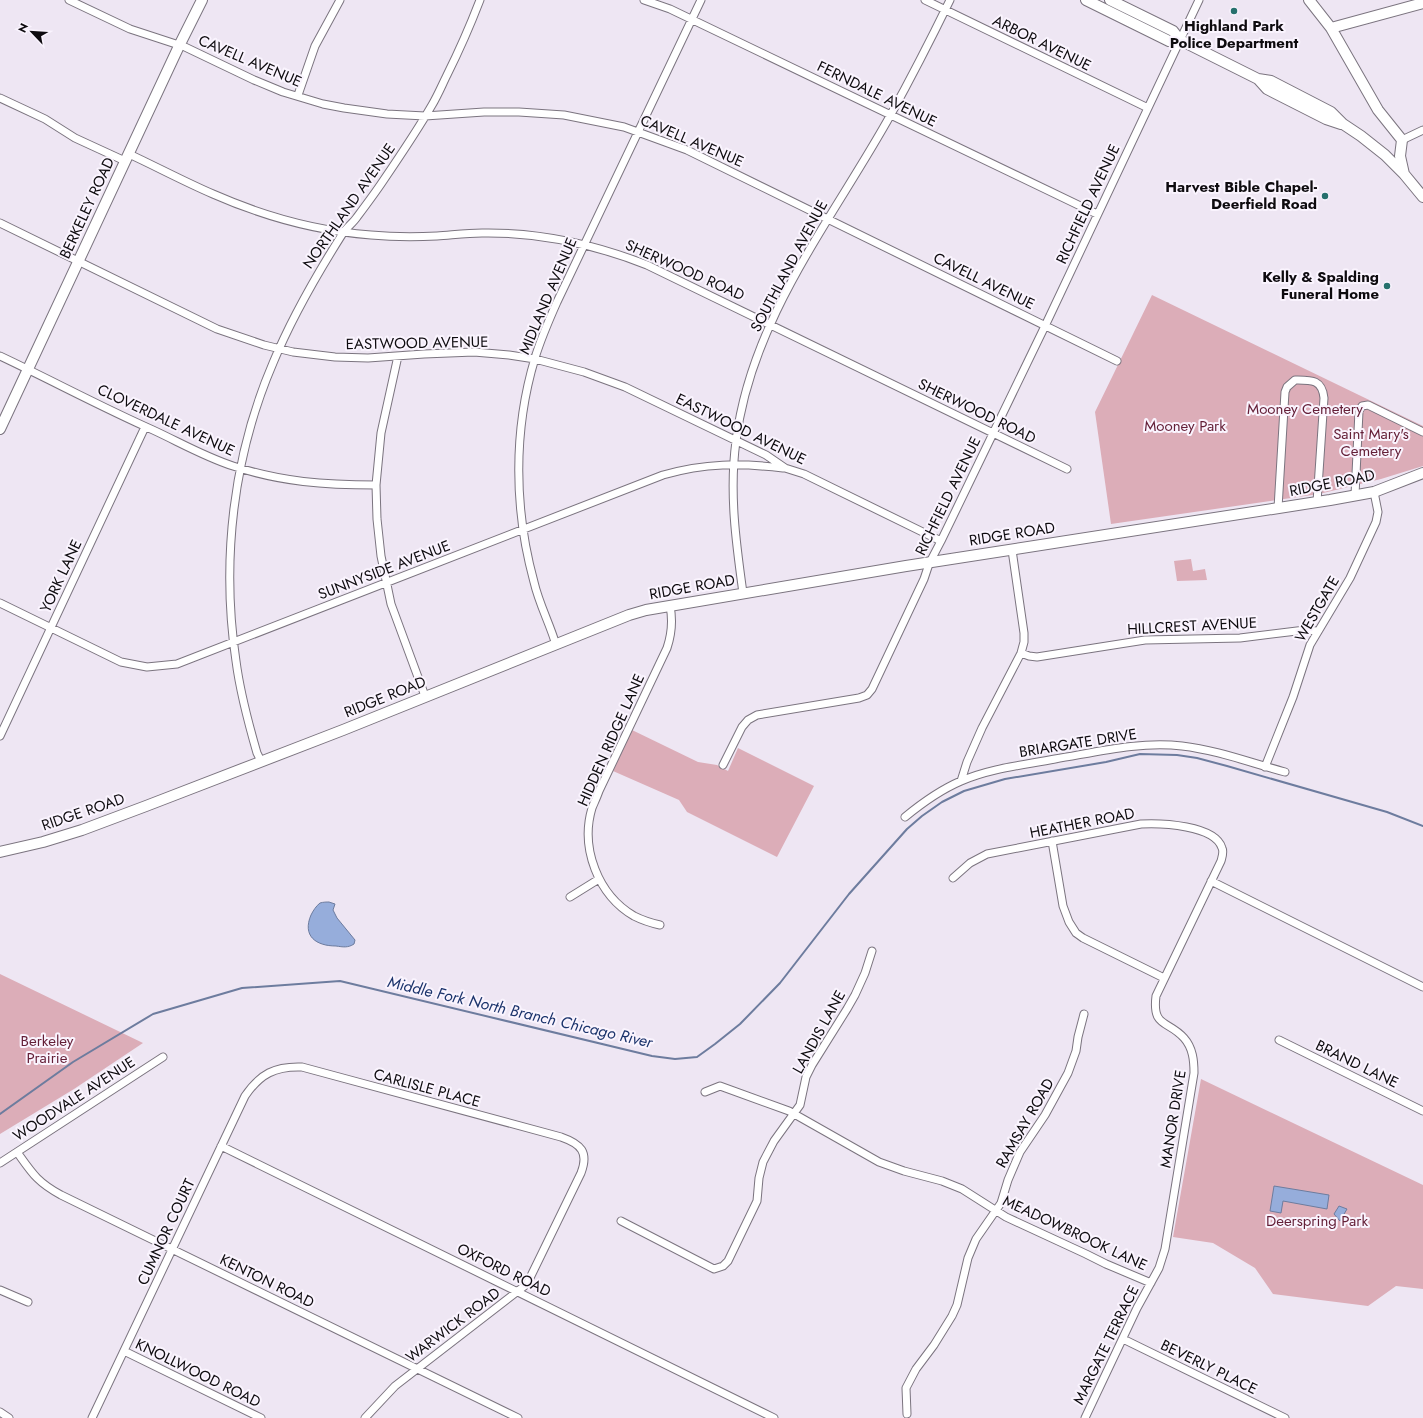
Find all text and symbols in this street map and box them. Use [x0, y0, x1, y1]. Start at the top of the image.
marker: Highland Park Police Department [1229, 6, 1239, 16]
street label: ARBOR AVENUE [989, 10, 1095, 76]
north arrow [12, 12, 52, 52]
place label: Highland Park Police Department [1170, 15, 1299, 54]
text: N [14, 20, 32, 35]
street label: CAVELL AVENUE [195, 29, 305, 93]
street label: FERNDALE AVENUE [813, 55, 941, 133]
street label: CAVELL AVENUE [637, 109, 747, 173]
street label: NORTHLAND AVENUE [297, 139, 401, 273]
street label: RICHFIELD AVENUE [1051, 141, 1125, 267]
street label: BERKELEY ROAD [54, 154, 120, 262]
place label: Harvest Bible Chapel- Deerfield Road [1165, 176, 1318, 215]
marker: Harvest Bible Chapel- Deerfield Road [1320, 191, 1330, 201]
street label: SOUTHLAND AVENUE [745, 196, 833, 336]
street label: MIDLAND AVENUE [513, 234, 583, 358]
street label: SHERWOOD ROAD [622, 234, 748, 306]
street label: CAVELL AVENUE [930, 247, 1038, 315]
place label: Kelly & Spalding Funeral Home [1262, 266, 1379, 305]
marker: Kelly & Spalding Funeral Home [1382, 281, 1392, 291]
street label: EASTWOOD AVENUE [345, 331, 489, 355]
street label: SHERWOOD ROAD [914, 373, 1040, 449]
street label: CLOVERDALE AVENUE [94, 378, 238, 462]
street label: EASTWOOD AVENUE [672, 388, 810, 470]
park label: Mooney Cemetery [1247, 398, 1363, 420]
park label: Mooney Park [1144, 415, 1226, 437]
park label: Saint Mary's Cemetery [1333, 423, 1409, 462]
street label: RICHFIELD AVENUE [910, 433, 986, 559]
street label: RIDGE ROAD [1287, 464, 1377, 502]
street label: RIDGE ROAD [968, 516, 1056, 552]
street label: SUNNYSIDE AVENUE [315, 535, 453, 605]
street label: YORK LANE [35, 536, 87, 616]
street label: RIDGE ROAD [647, 569, 737, 605]
street label: WESTGATE [1289, 572, 1345, 646]
street label: HILLCREST AVENUE [1127, 612, 1257, 640]
street label: HIDDEN RIDGE LANE [572, 670, 650, 810]
street label: RIDGE ROAD [341, 671, 429, 723]
street label: BRIARGATE DRIVE [1018, 723, 1138, 763]
street label: RIDGE ROAD [38, 788, 128, 836]
street label: HEATHER ROAD [1028, 802, 1136, 844]
water label: Middle Fork North Branch Chicago River [385, 970, 656, 1054]
street label: LANDIS LANE [787, 986, 851, 1078]
park label: Berkeley Prairie [21, 1030, 74, 1069]
street label: BRAND LANE [1312, 1034, 1402, 1094]
street label: WOODVALE AVENUE [9, 1051, 139, 1147]
street label: CARLISLE PLACE [371, 1063, 483, 1113]
street label: MANOR DRIVE [1154, 1068, 1192, 1170]
street label: RAMSAY ROAD [990, 1074, 1060, 1172]
street label: CUMNOR COURT [132, 1175, 200, 1289]
street label: MEADOWBROOK LANE [999, 1190, 1151, 1276]
park label: Deerspring Park [1266, 1210, 1368, 1232]
street label: OXFORD ROAD [453, 1238, 555, 1302]
street label: KENTON ROAD [216, 1249, 318, 1313]
street label: WARWICK ROAD [401, 1282, 505, 1368]
street label: MARGATE TERRACE [1068, 1282, 1144, 1408]
street label: KNOLLWOOD ROAD [132, 1333, 264, 1413]
street label: BEVERLY PLACE [1157, 1334, 1261, 1400]

